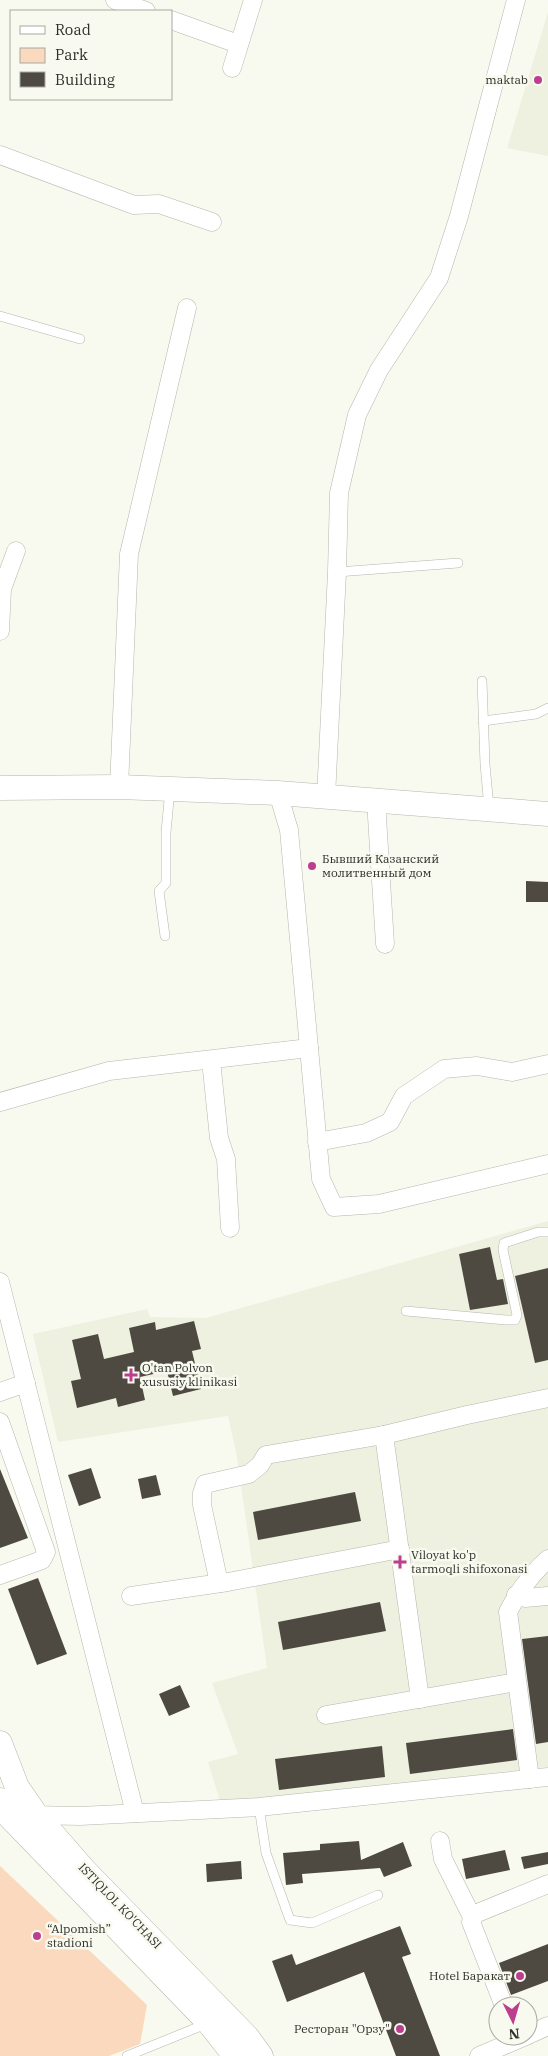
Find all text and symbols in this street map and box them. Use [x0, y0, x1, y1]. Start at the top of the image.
legend [10, 10, 172, 100]
text: Road [55, 20, 91, 39]
text: Park [55, 45, 88, 64]
text: Building [55, 70, 115, 89]
place label: maktab [485, 72, 528, 87]
marker: maktab [532, 74, 544, 86]
place label: Бывший Казанский молитвенный дом [322, 851, 439, 880]
marker: Бывший Казанский молитвенный дом [306, 860, 318, 872]
place label: O'tan Polvon xususiy klinikasi [142, 1360, 238, 1389]
marker: O'tan Polvon xususiy klinikasi [124, 1368, 138, 1382]
place label: Viloyat ko'p tarmoqli shifoxonasi [411, 1547, 528, 1576]
marker: Viloyat ko'p tarmoqli shifoxonasi [393, 1555, 407, 1569]
street label: ISTIQLOL KO'CHASI [76, 1860, 165, 1952]
place label: “Alpomish” stadioni [47, 1921, 111, 1950]
marker: “Alpomish” stadioni [31, 1930, 43, 1942]
place label: Hotel Баракат [429, 1968, 510, 1983]
marker: Hotel Баракат [514, 1970, 526, 1982]
north arrow [488, 1996, 538, 2046]
place label: Ресторан "Орзу" [294, 2021, 390, 2036]
marker: Ресторан "Орзу" [394, 2023, 406, 2035]
text: N [508, 2025, 520, 2043]

